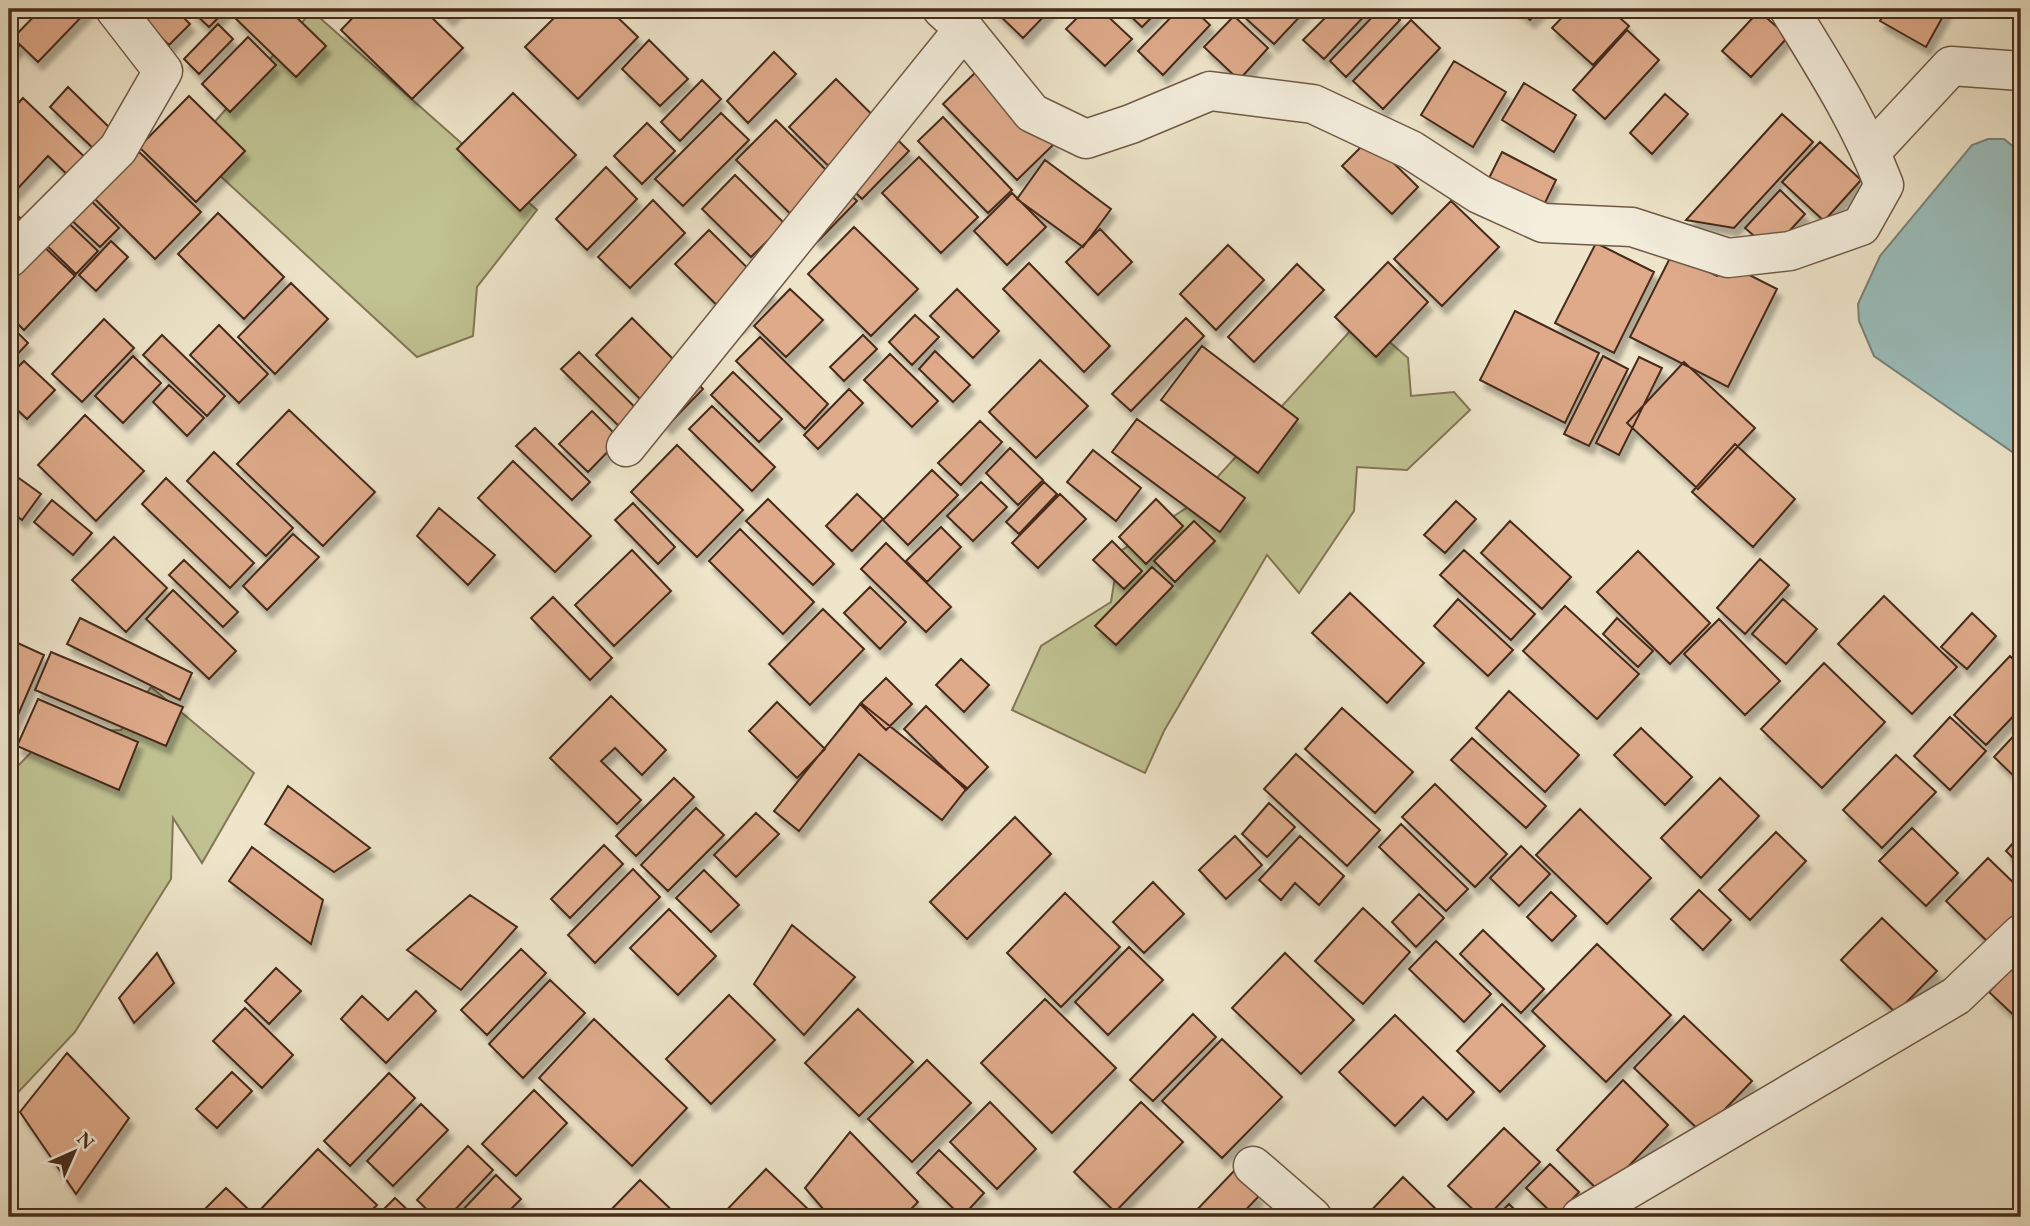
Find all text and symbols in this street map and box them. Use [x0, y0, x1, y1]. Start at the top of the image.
north arrow [38, 1118, 108, 1188]
text: N [71, 1126, 100, 1155]

